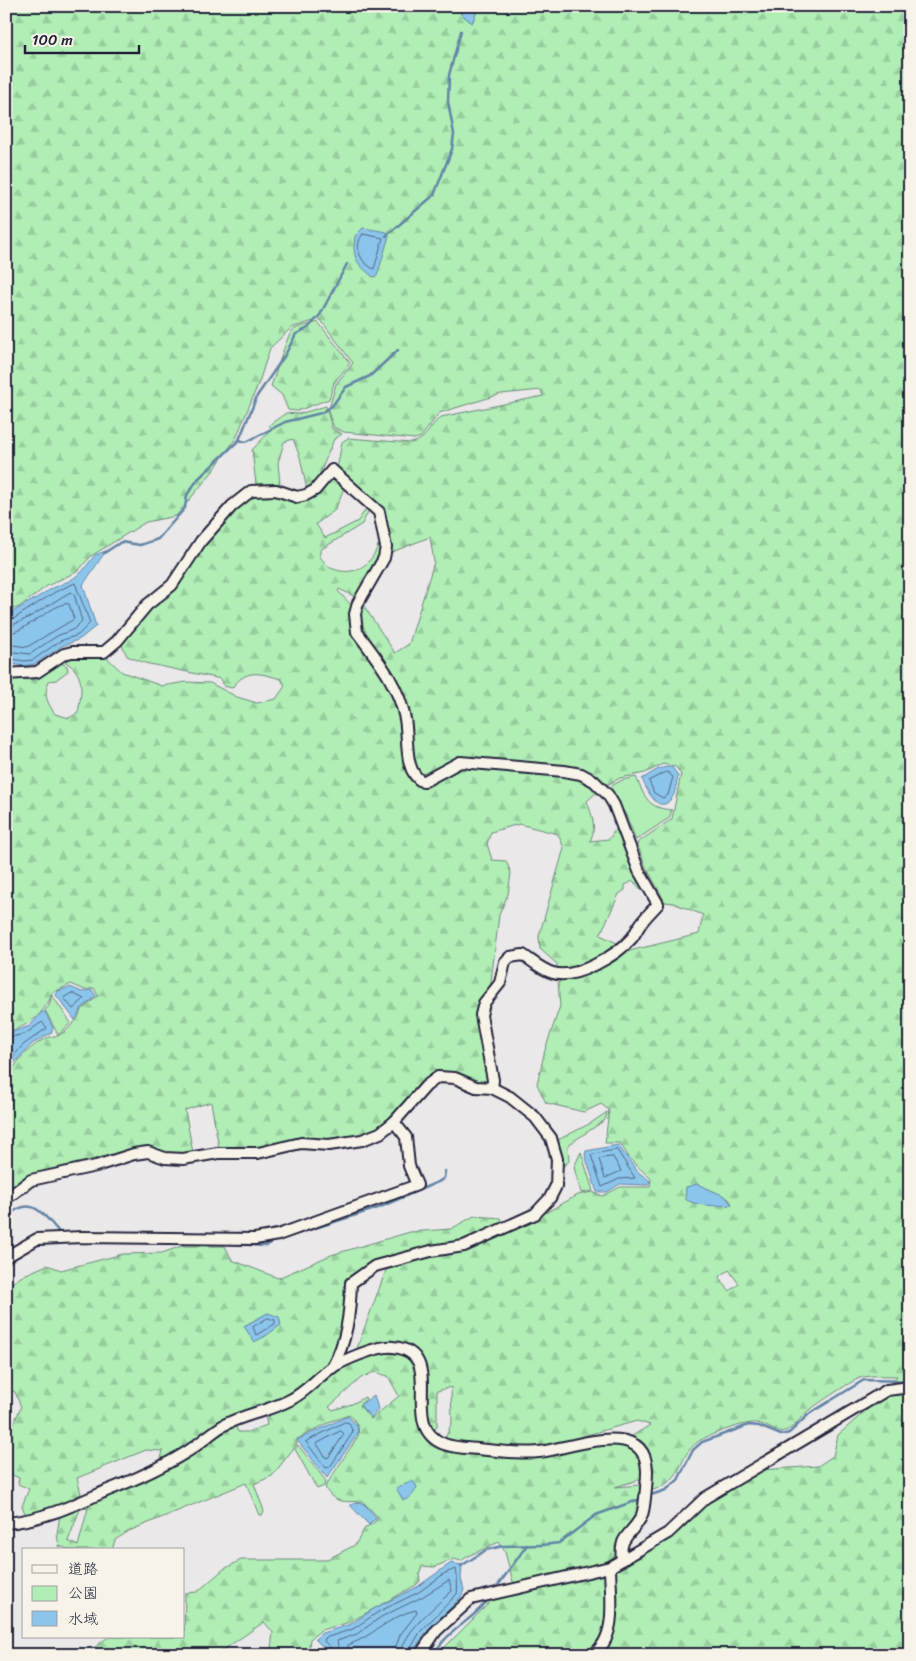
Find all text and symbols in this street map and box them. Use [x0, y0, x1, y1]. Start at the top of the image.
scale bar [25, 22, 139, 54]
text: 100 m [32, 27, 73, 53]
legend [22, 1548, 185, 1638]
text: 道路 [68, 1556, 98, 1582]
text: 公園 [68, 1580, 98, 1606]
text: 水域 [68, 1606, 98, 1632]

